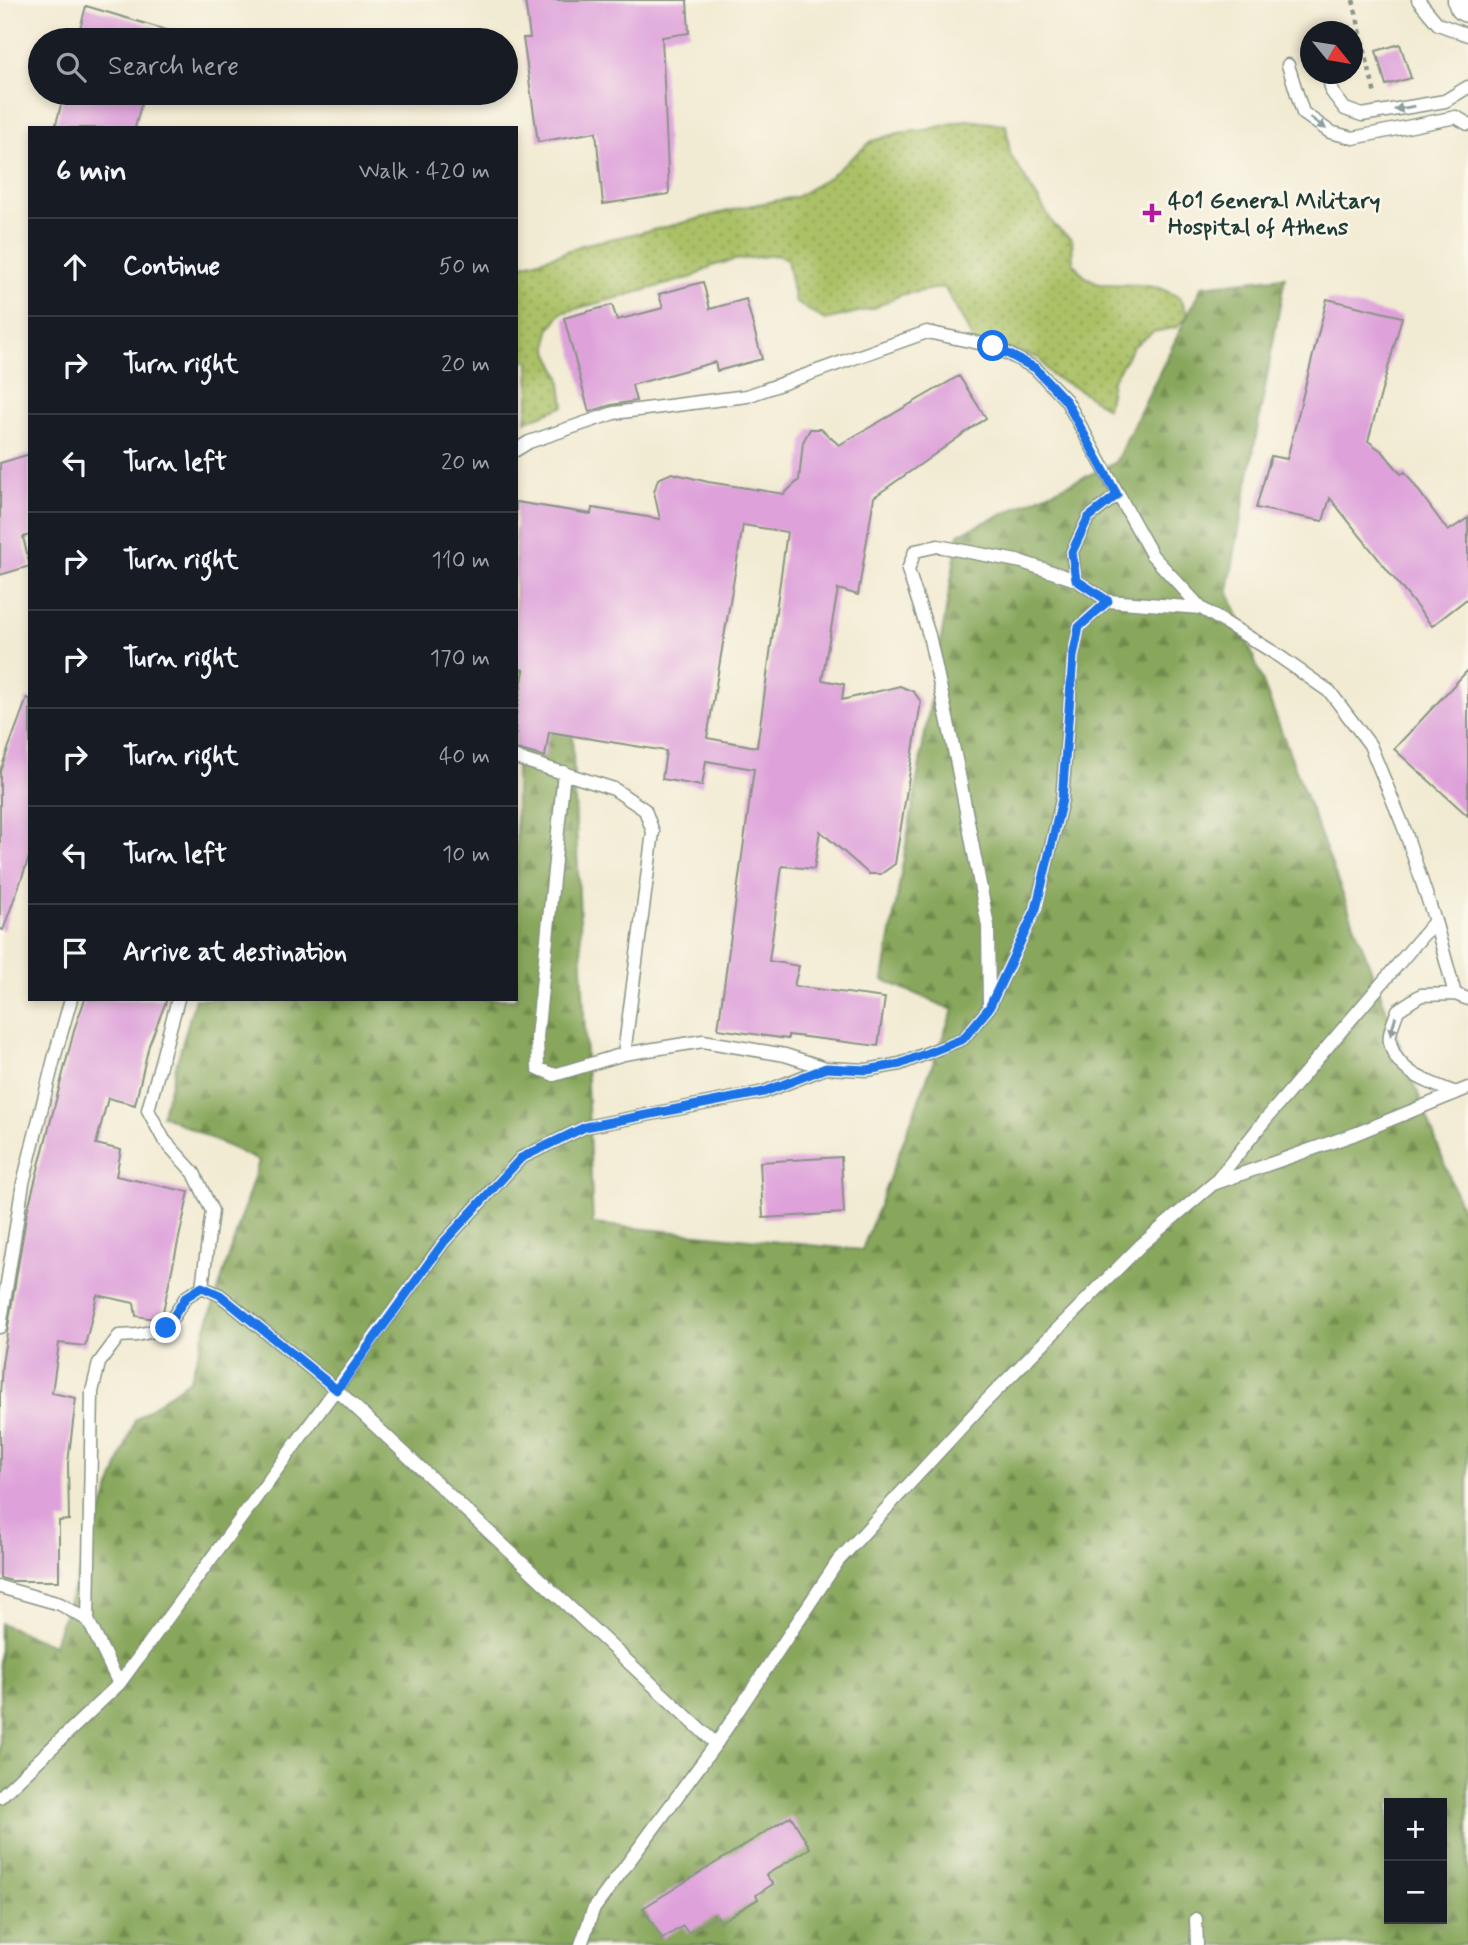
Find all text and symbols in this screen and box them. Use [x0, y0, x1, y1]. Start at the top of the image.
north arrow [1300, 21, 1363, 84]
search box [28, 28, 518, 105]
icon: search [52, 48, 90, 86]
text: Search here [108, 50, 239, 84]
one-way arrow [1393, 103, 1415, 114]
one-way arrow [1309, 116, 1327, 130]
text: 6 min [56, 152, 127, 191]
text: Walk · 420 m [359, 157, 490, 187]
place label: 401 General Military Hospital of Athens [1168, 187, 1380, 243]
marker: 401 General Military Hospital of Athens [1142, 203, 1162, 223]
icon: ahead [56, 248, 94, 286]
text: Continue [123, 250, 220, 284]
text: 50 m [439, 252, 490, 282]
route start [977, 330, 1008, 361]
icon: right [56, 346, 94, 384]
text: Turn right [123, 348, 239, 382]
text: 20 m [441, 350, 490, 380]
icon: left [56, 444, 94, 482]
text: Turn left [123, 446, 227, 480]
text: 20 m [441, 448, 490, 478]
icon: right [56, 542, 94, 580]
text: Turn right [123, 544, 239, 578]
text: 110 m [431, 546, 490, 576]
icon: right [56, 640, 94, 678]
text: Turn right [123, 642, 239, 676]
text: 170 m [430, 644, 490, 674]
icon: right [56, 738, 94, 776]
text: Turn right [123, 740, 239, 774]
text: 40 m [439, 742, 490, 772]
icon: left [56, 836, 94, 874]
text: Turn left [123, 838, 227, 872]
text: 10 m [442, 840, 490, 870]
icon: arrive [56, 934, 94, 972]
text: Arrive at destination [123, 936, 347, 970]
one-way arrow [1387, 1015, 1398, 1037]
route end [150, 1312, 181, 1343]
map controls [1384, 1798, 1447, 1924]
button: + [1384, 1798, 1447, 1861]
button: − [1384, 1861, 1447, 1924]

